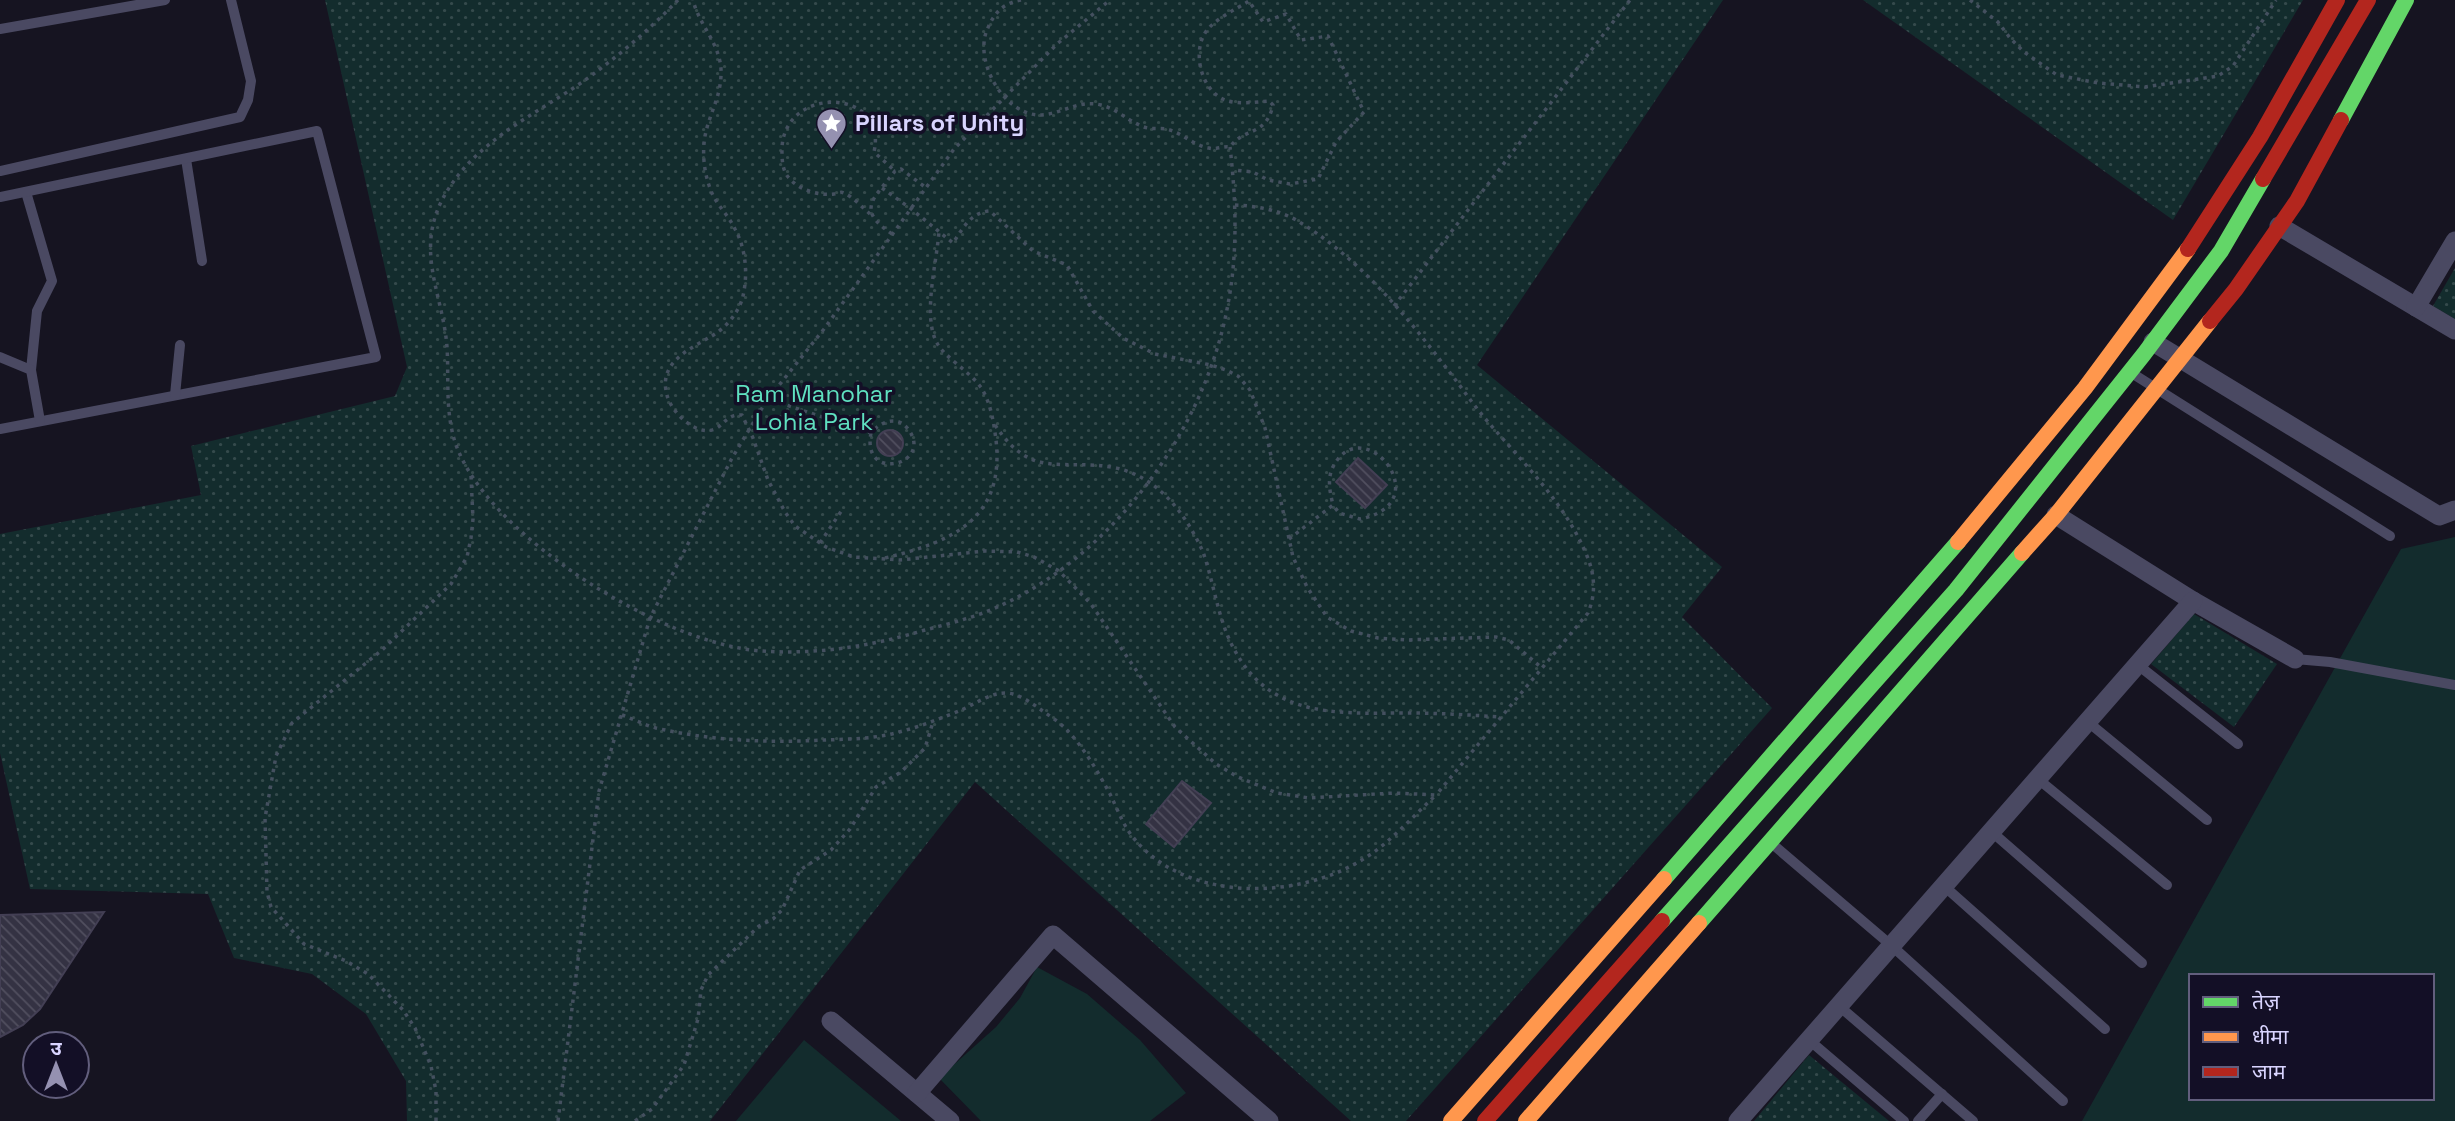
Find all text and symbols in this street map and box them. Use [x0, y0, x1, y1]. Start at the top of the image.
place icon: Pillars of Unity [815, 106, 849, 150]
place label: Pillars of Unity [855, 107, 1024, 138]
park label: Ram Manohar Lohia Park [735, 378, 893, 437]
legend [2189, 974, 2434, 1100]
text: तेज़ [2252, 988, 2280, 1015]
text: धीमा [2252, 1023, 2289, 1050]
north arrow [21, 1030, 91, 1100]
text: उ [50, 1036, 62, 1061]
text: जाम [2252, 1058, 2286, 1085]

